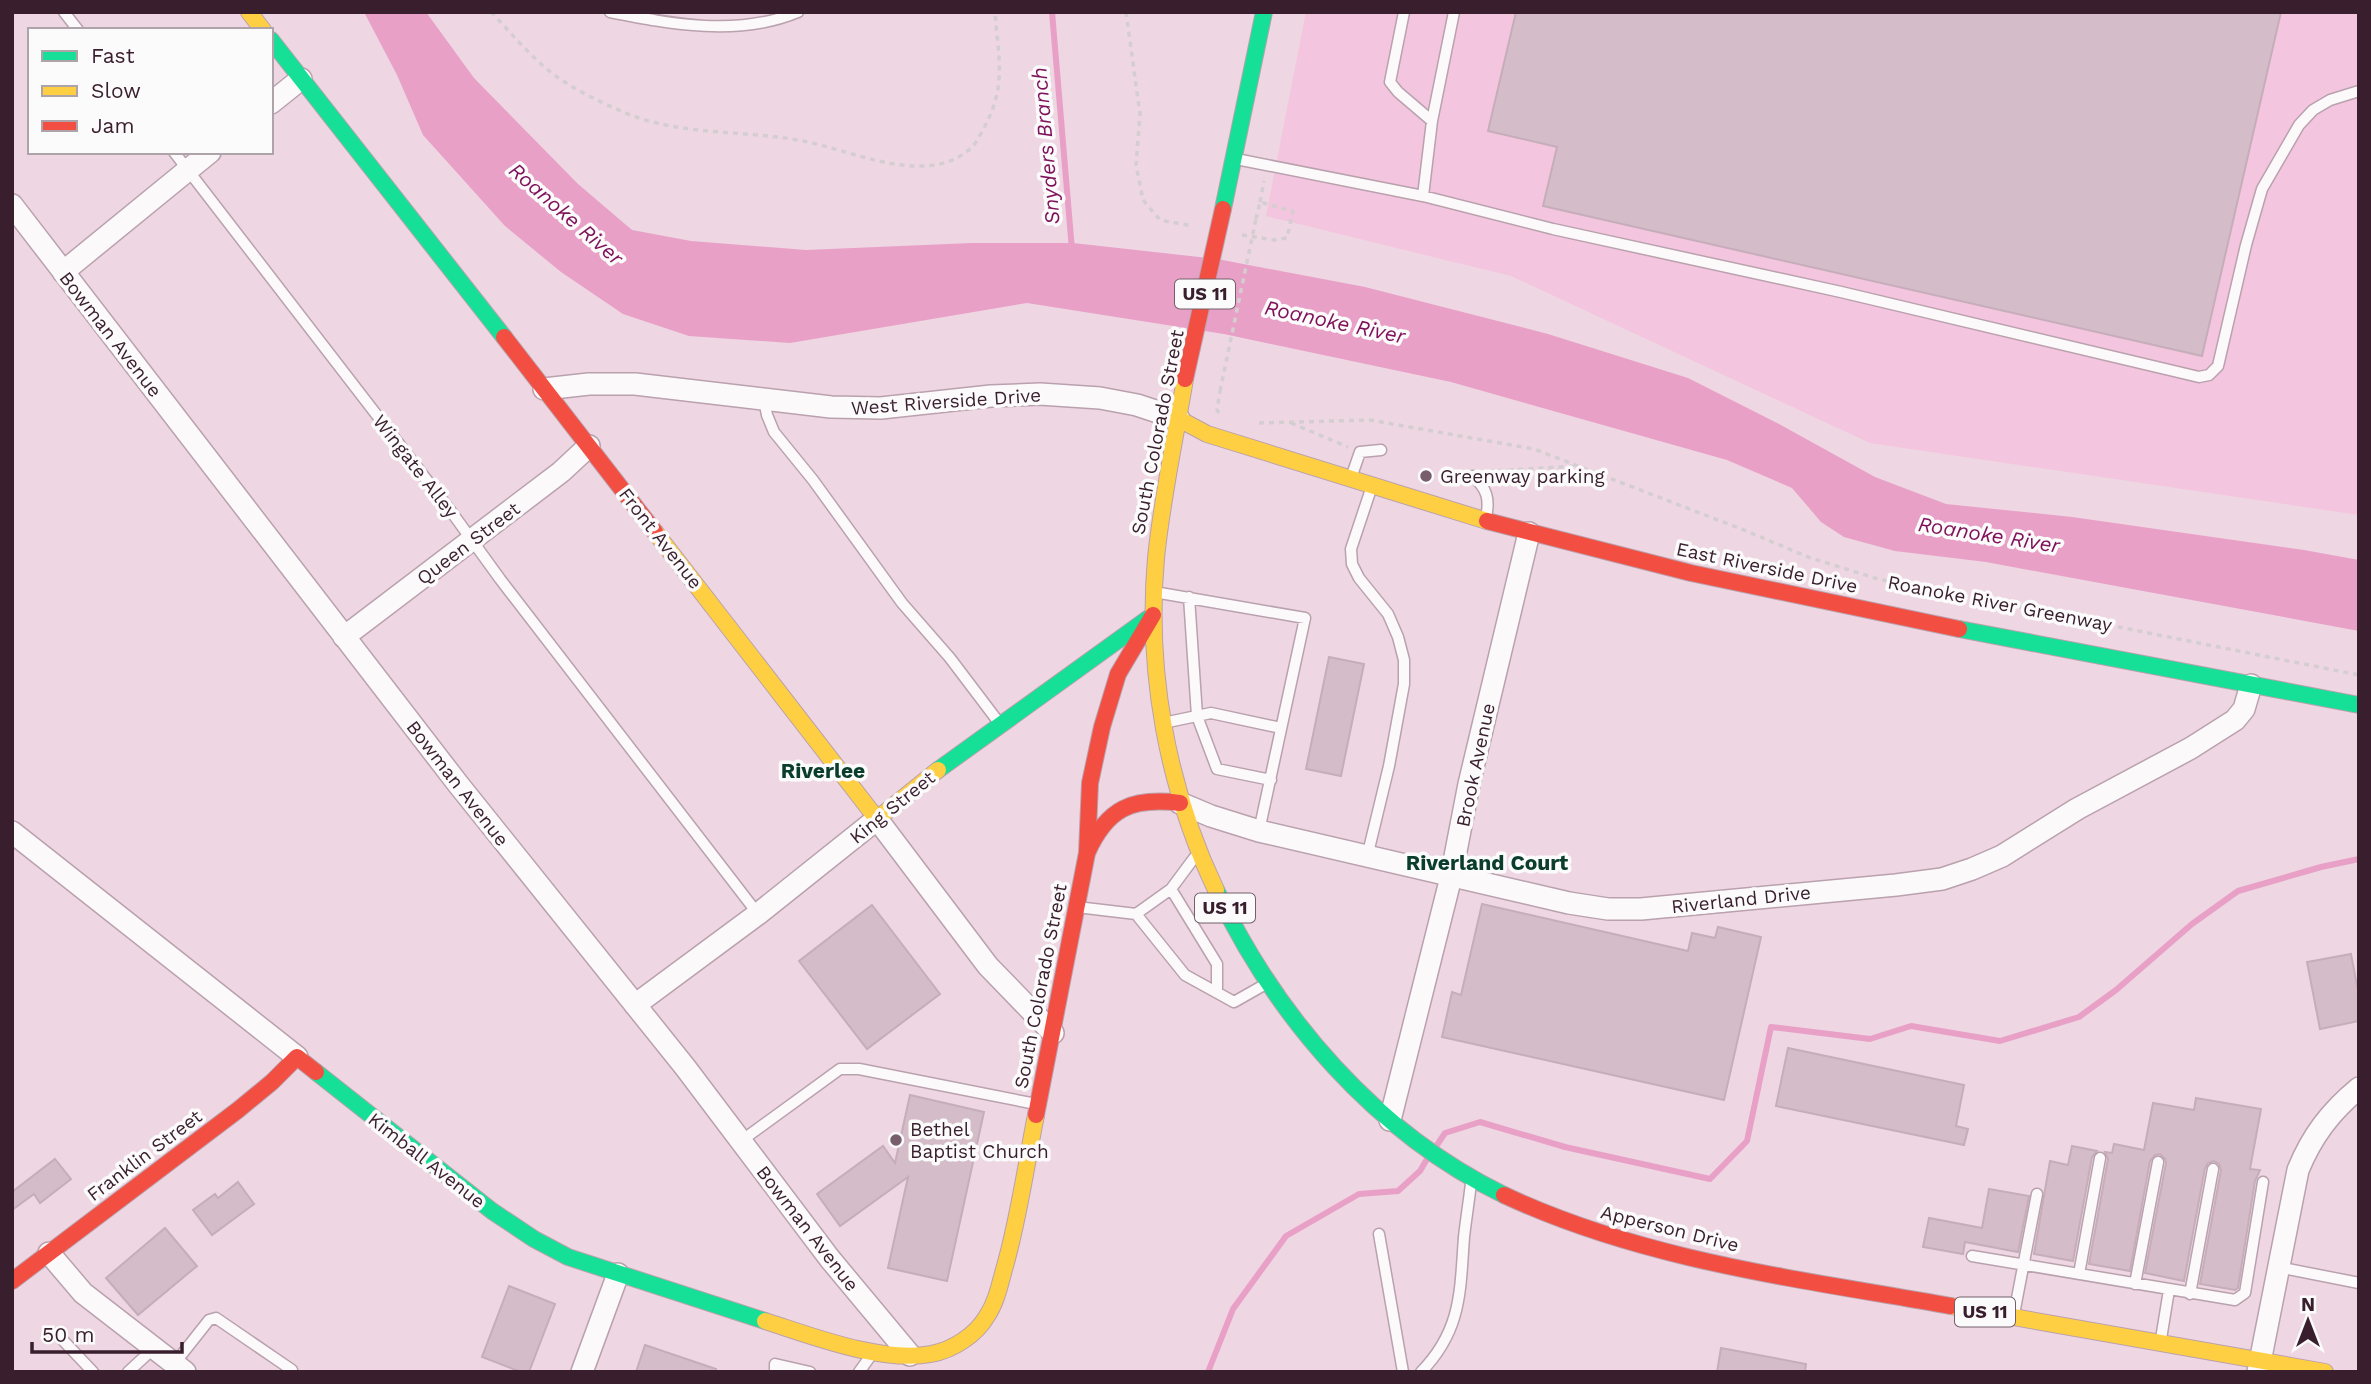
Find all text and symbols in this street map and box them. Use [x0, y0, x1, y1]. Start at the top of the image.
legend [28, 28, 273, 154]
text: Fast [91, 43, 135, 68]
water label: Snyders Branch [1026, 66, 1065, 226]
text: Slow [91, 78, 141, 103]
text: Jam [91, 113, 134, 138]
water label: Roanoke River [504, 157, 629, 271]
street label: Bowman Avenue [54, 267, 167, 402]
road number: US 11 [1175, 280, 1235, 308]
water label: Roanoke River [1263, 294, 1409, 349]
street label: South Colorado Street [1126, 328, 1189, 537]
street label: West Riverside Drive [850, 383, 1042, 420]
street label: Wingate Alley [368, 410, 463, 523]
place label: Greenway parking [1440, 465, 1605, 488]
marker: Greenway parking [1418, 468, 1434, 484]
street label: Front Avenue [614, 483, 707, 594]
street label: Queen Street [412, 497, 524, 590]
water label: Roanoke River [1916, 511, 2063, 558]
street label: East Riverside Drive [1674, 537, 1860, 598]
street label: Roanoke River Greenway [1886, 570, 2114, 637]
street label: Brook Avenue [1451, 701, 1500, 829]
street label: Bowman Avenue [401, 716, 514, 851]
district label: Riverlee [781, 758, 865, 783]
street label: King Street [845, 766, 940, 849]
district label: Riverland Court [1406, 850, 1568, 875]
street label: Riverland Drive [1670, 881, 1812, 918]
street label: South Colorado Street [1009, 882, 1072, 1091]
road number: US 11 [1195, 894, 1255, 923]
street label: Franklin Street [82, 1105, 206, 1206]
street label: Kimball Avenue [364, 1108, 490, 1213]
place label: Bethel Baptist Church [910, 1118, 1049, 1163]
marker: Bethel Baptist Church [888, 1132, 904, 1148]
street label: Bowman Avenue [751, 1161, 864, 1296]
street label: Apperson Drive [1598, 1200, 1741, 1257]
north arrow [2273, 1286, 2343, 1356]
text: N [2301, 1293, 2315, 1316]
road number: US 11 [1955, 1297, 2015, 1326]
scale bar [32, 1310, 182, 1354]
text: 50 m [42, 1322, 94, 1347]

